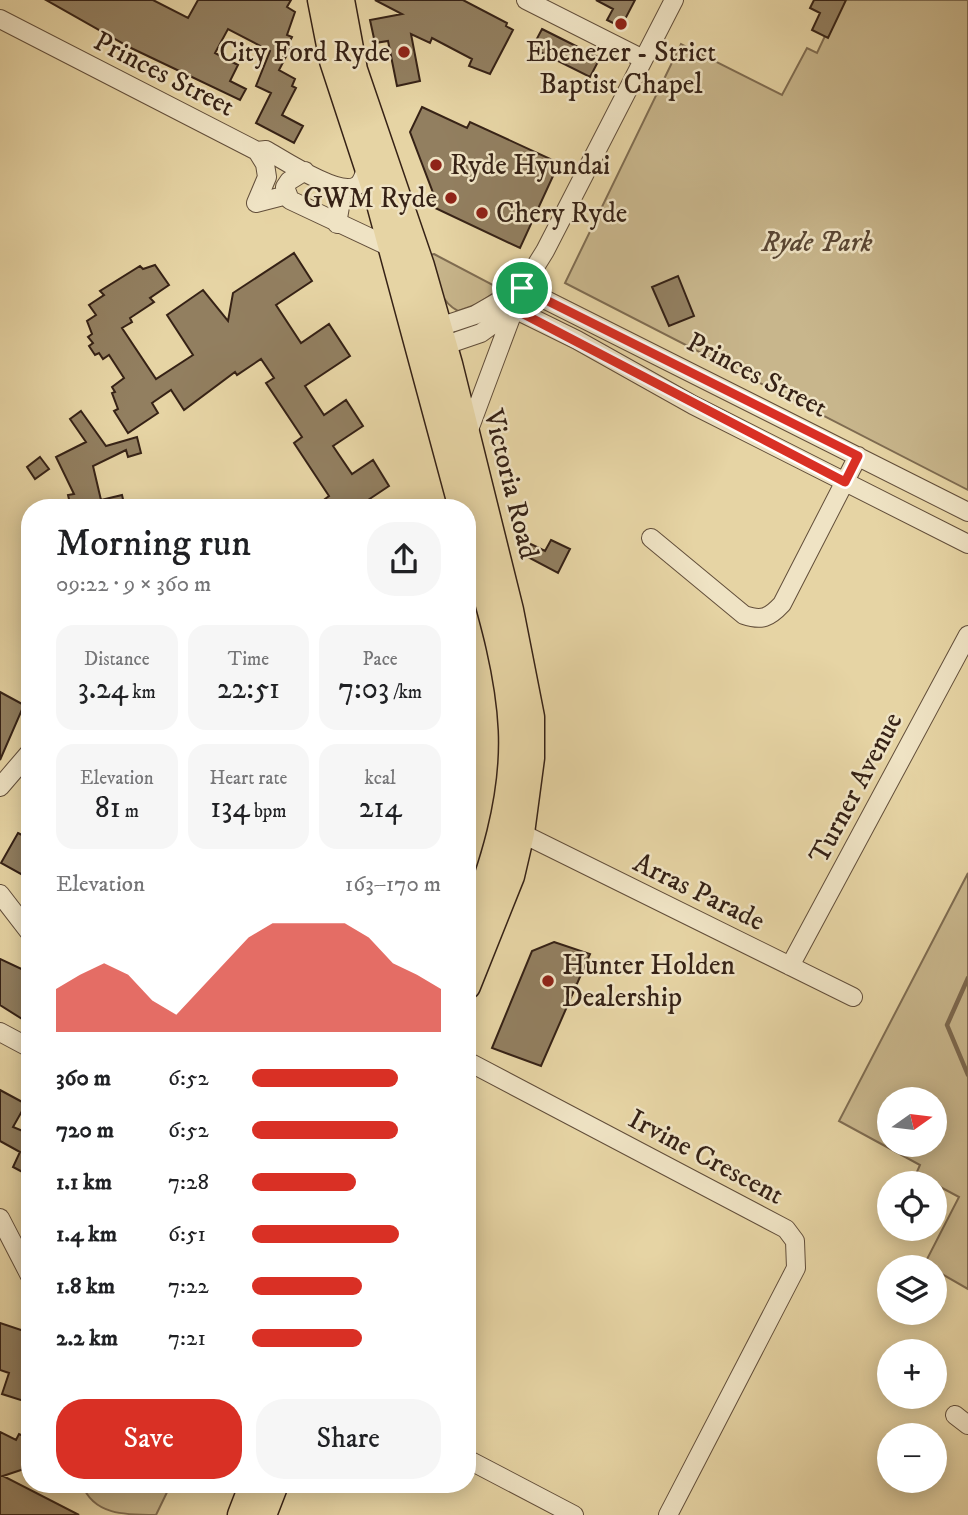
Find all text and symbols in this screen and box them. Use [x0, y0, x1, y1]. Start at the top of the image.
marker: Ebenezer - Strict Baptist Chapel [613, 16, 629, 32]
street label: Princes Street [88, 24, 240, 124]
place label: City Ford Ryde [219, 35, 390, 70]
place label: Ebenezer - Strict Baptist Chapel [526, 35, 716, 102]
marker: City Ford Ryde [396, 44, 412, 60]
place label: Ryde Hyundai [450, 148, 610, 183]
marker: Ryde Hyundai [428, 157, 444, 173]
place label: GWM Ryde [303, 181, 437, 216]
marker: GWM Ryde [443, 190, 459, 206]
place label: Chery Ryde [496, 196, 627, 231]
marker: Chery Ryde [474, 205, 490, 221]
park label: Ryde Park [761, 225, 873, 260]
pin [492, 258, 552, 318]
icon: arrive [503, 269, 541, 307]
street label: Princes Street [681, 325, 833, 425]
street label: Victoria Road [475, 405, 546, 562]
text: Morning run [56, 520, 251, 568]
button: share [367, 522, 441, 596]
text: 09:22 · 9 × 360 m [56, 570, 211, 599]
text: Distance [84, 648, 150, 671]
text: Time [228, 648, 269, 671]
text: Pace [363, 648, 398, 671]
text: 3.24 [78, 671, 128, 708]
text: 22:51 [217, 671, 280, 708]
text: 7:03 [338, 671, 389, 708]
text: km [128, 681, 156, 704]
text: /km [389, 681, 422, 704]
street label: Turner Avenue [801, 706, 911, 870]
text: Elevation [80, 767, 154, 790]
text: Heart rate [210, 767, 287, 790]
text: kcal [365, 767, 396, 790]
text: 81 [95, 790, 121, 827]
text: 134 [210, 790, 250, 827]
text: 214 [359, 790, 402, 827]
text: m [121, 800, 139, 823]
text: bpm [250, 800, 287, 823]
street label: Arras Parade [628, 845, 770, 939]
text: Elevation [56, 870, 145, 899]
text: 163–170 m [345, 870, 441, 899]
place label: Hunter Holden Dealership [562, 948, 736, 1015]
marker: Hunter Holden Dealership [540, 973, 556, 989]
text: 360 m [56, 1064, 111, 1093]
text: 6:52 [168, 1064, 209, 1093]
north arrow [877, 1087, 947, 1157]
map controls [877, 1087, 947, 1493]
street label: Irvine Crescent [622, 1101, 790, 1213]
text: 720 m [56, 1116, 114, 1145]
text: 6:52 [168, 1116, 209, 1145]
text: 1.1 km [56, 1168, 112, 1197]
text: 7:28 [168, 1168, 209, 1197]
button: locate [877, 1171, 947, 1241]
text: 1.4 km [56, 1220, 117, 1249]
text: 6:51 [168, 1220, 206, 1249]
button: layers [877, 1255, 947, 1325]
text: 1.8 km [56, 1272, 115, 1301]
text: 7:22 [168, 1272, 209, 1301]
text: 2.2 km [56, 1324, 118, 1353]
text: 7:21 [168, 1324, 206, 1353]
button: + [877, 1339, 947, 1409]
button: Save [56, 1399, 242, 1479]
button: Share [256, 1399, 441, 1479]
button: − [877, 1423, 947, 1493]

